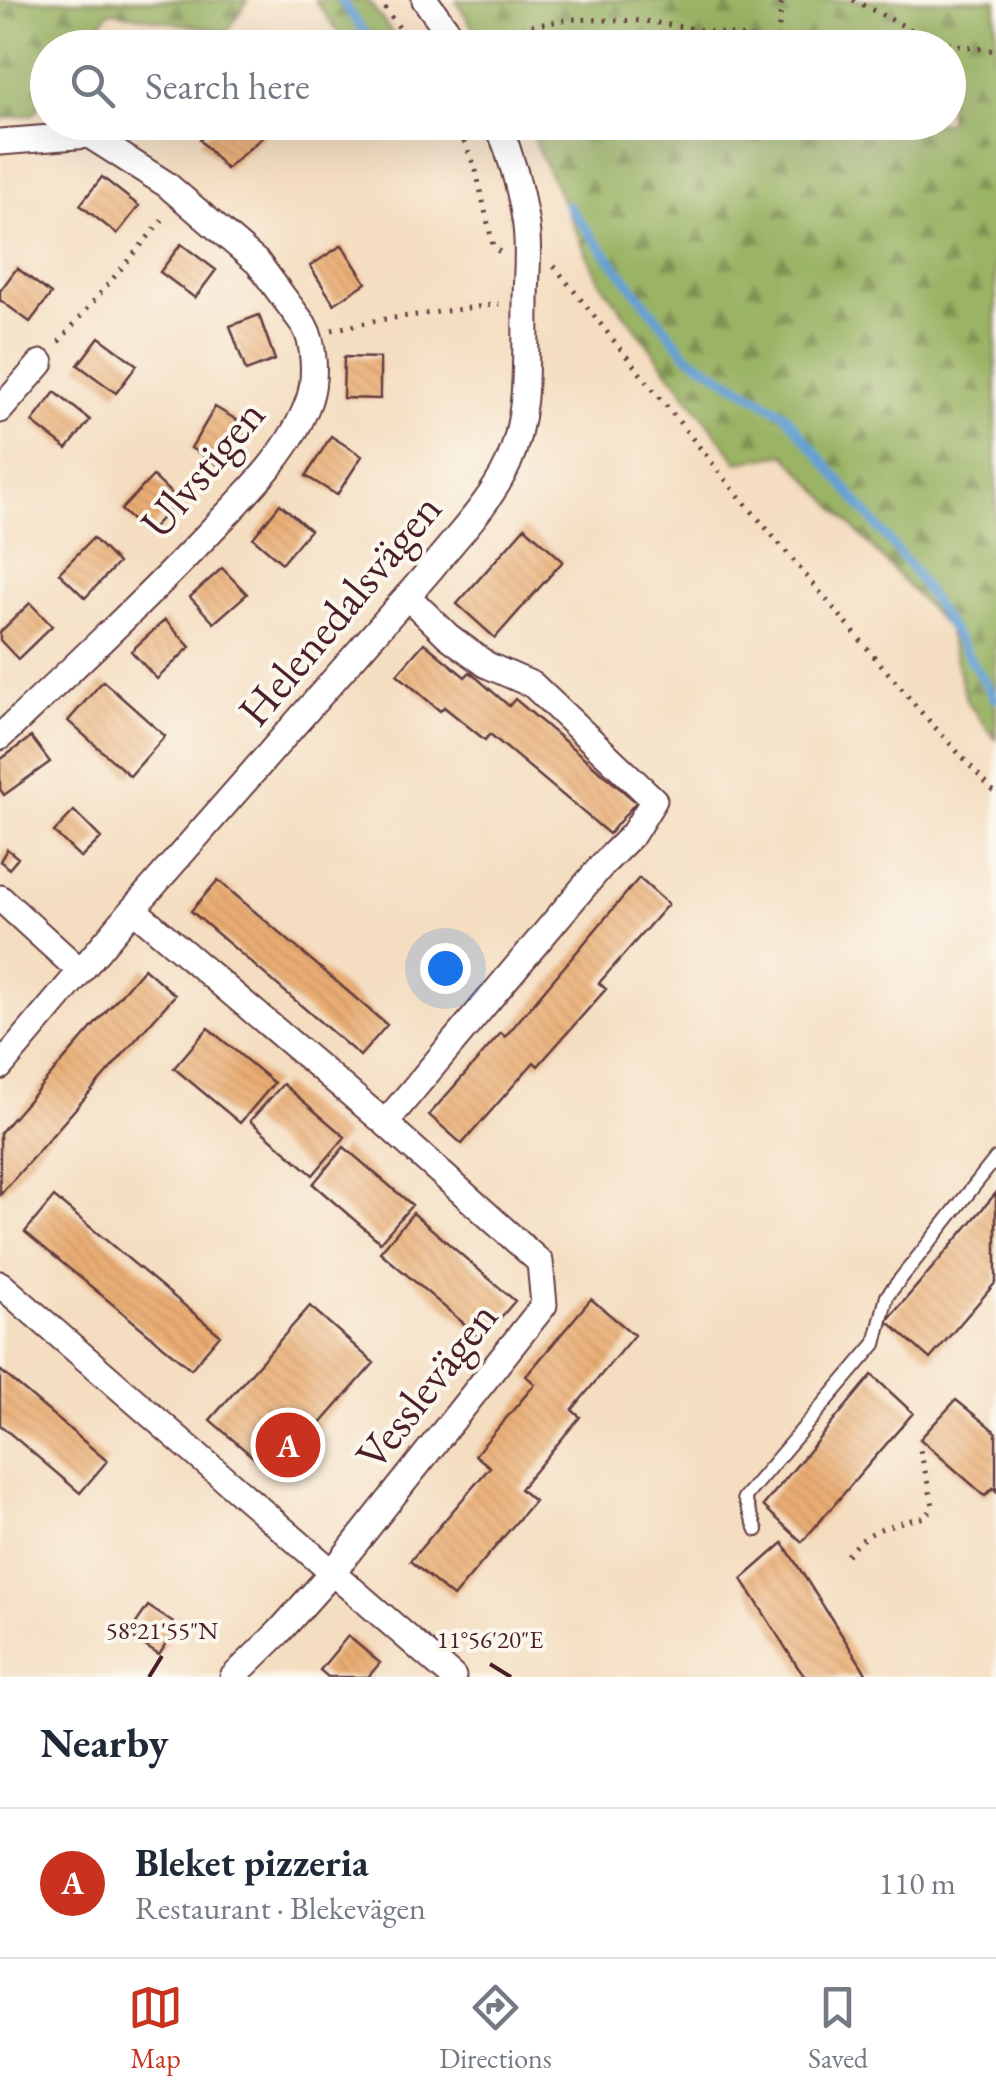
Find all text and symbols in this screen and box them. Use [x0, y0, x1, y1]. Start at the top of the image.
search box [30, 30, 966, 140]
icon: search [65, 58, 120, 113]
text: Search here [145, 61, 310, 110]
street label: Ulvstigen [127, 386, 277, 550]
street label: Helenedalsvägen [224, 480, 454, 738]
your location [420, 943, 471, 994]
street label: Vesslevägen [342, 1289, 510, 1481]
pin: A [256, 1408, 320, 1482]
text: 58°21'55"N [106, 1614, 218, 1646]
text: 11°56'20"E [437, 1623, 543, 1655]
text: Nearby [40, 1715, 169, 1770]
text: Bleket pizzeria [135, 1838, 369, 1887]
text: A [61, 1862, 84, 1904]
text: 110 m [879, 1862, 956, 1904]
text: Restaurant · Blekevägen [135, 1887, 426, 1929]
tab: Map [128, 1980, 183, 2076]
tab: Directions [439, 1980, 552, 2076]
tab: Saved [808, 1980, 868, 2076]

